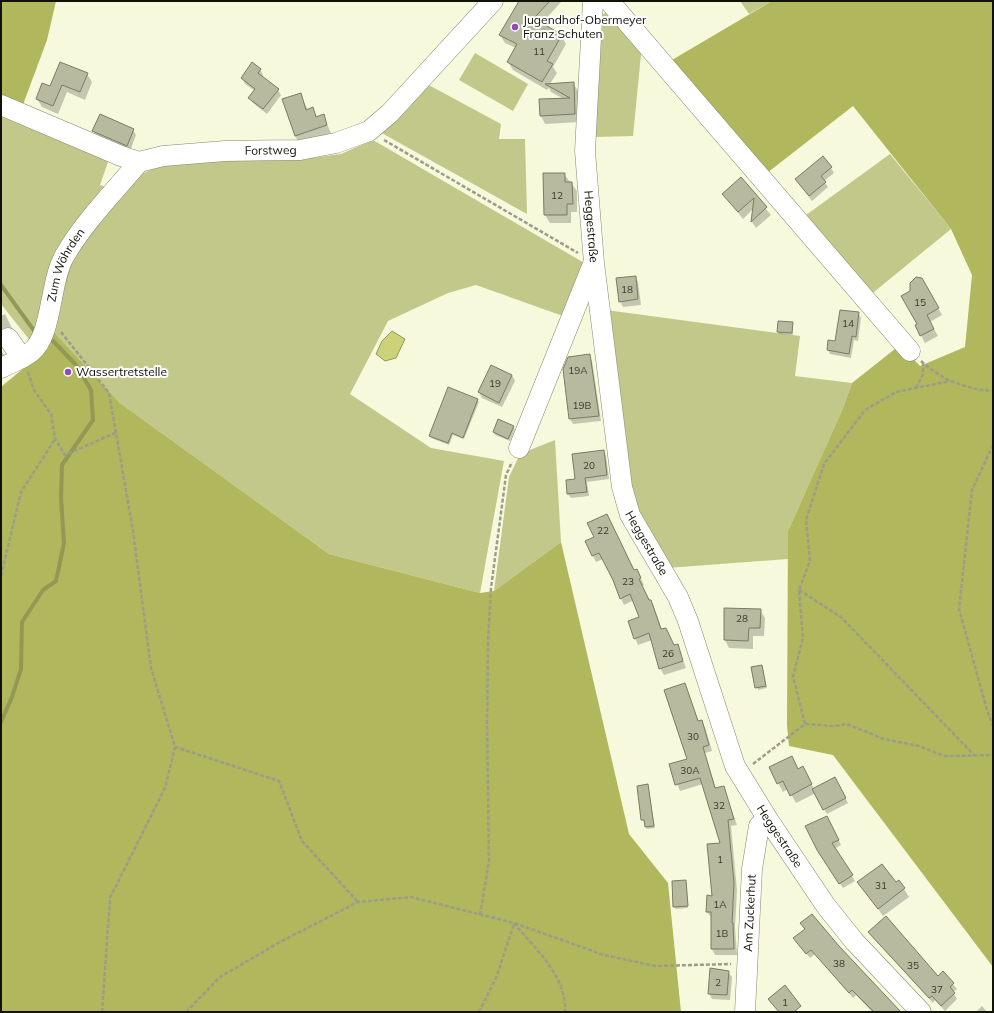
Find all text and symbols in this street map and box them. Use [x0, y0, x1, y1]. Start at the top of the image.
place label: Jugendhof-Obermeyer Franz Schuten [523, 12, 647, 41]
marker: Jugendhof-Obermeyer Franz Schuten [510, 22, 520, 32]
house number: 11 [533, 45, 545, 58]
street label: Forstweg [245, 142, 297, 158]
house number: 12 [551, 189, 563, 202]
street label: Heggestraße [581, 190, 602, 263]
street label: Zum Wöhrden [43, 225, 88, 303]
house number: 18 [621, 283, 633, 296]
house number: 15 [914, 296, 926, 309]
house number: 14 [842, 317, 854, 330]
place label: Wassertretstelle [76, 364, 167, 379]
house number: 19A [568, 364, 588, 377]
marker: Wassertretstelle [63, 367, 73, 377]
house number: 19 [489, 377, 501, 390]
house number: 19B [573, 399, 592, 412]
house number: 20 [583, 459, 595, 472]
street label: Heggestraße [622, 508, 672, 578]
house number: 22 [597, 524, 609, 537]
house number: 23 [622, 575, 634, 588]
house number: 28 [736, 612, 748, 625]
house number: 26 [662, 647, 674, 660]
house number: 30 [687, 730, 699, 743]
house number: 30A [680, 764, 700, 777]
house number: 32 [713, 799, 725, 812]
street label: Heggestraße [754, 802, 806, 870]
house number: 1 [717, 853, 723, 866]
street label: Am Zuckerhut [740, 874, 759, 952]
house number: 31 [875, 879, 887, 892]
house number: 1A [713, 898, 727, 911]
house number: 1B [716, 927, 729, 940]
house number: 38 [833, 957, 845, 970]
house number: 35 [907, 959, 919, 972]
house number: 2 [715, 976, 721, 989]
house number: 37 [931, 983, 943, 996]
house number: 1 [782, 996, 788, 1009]

